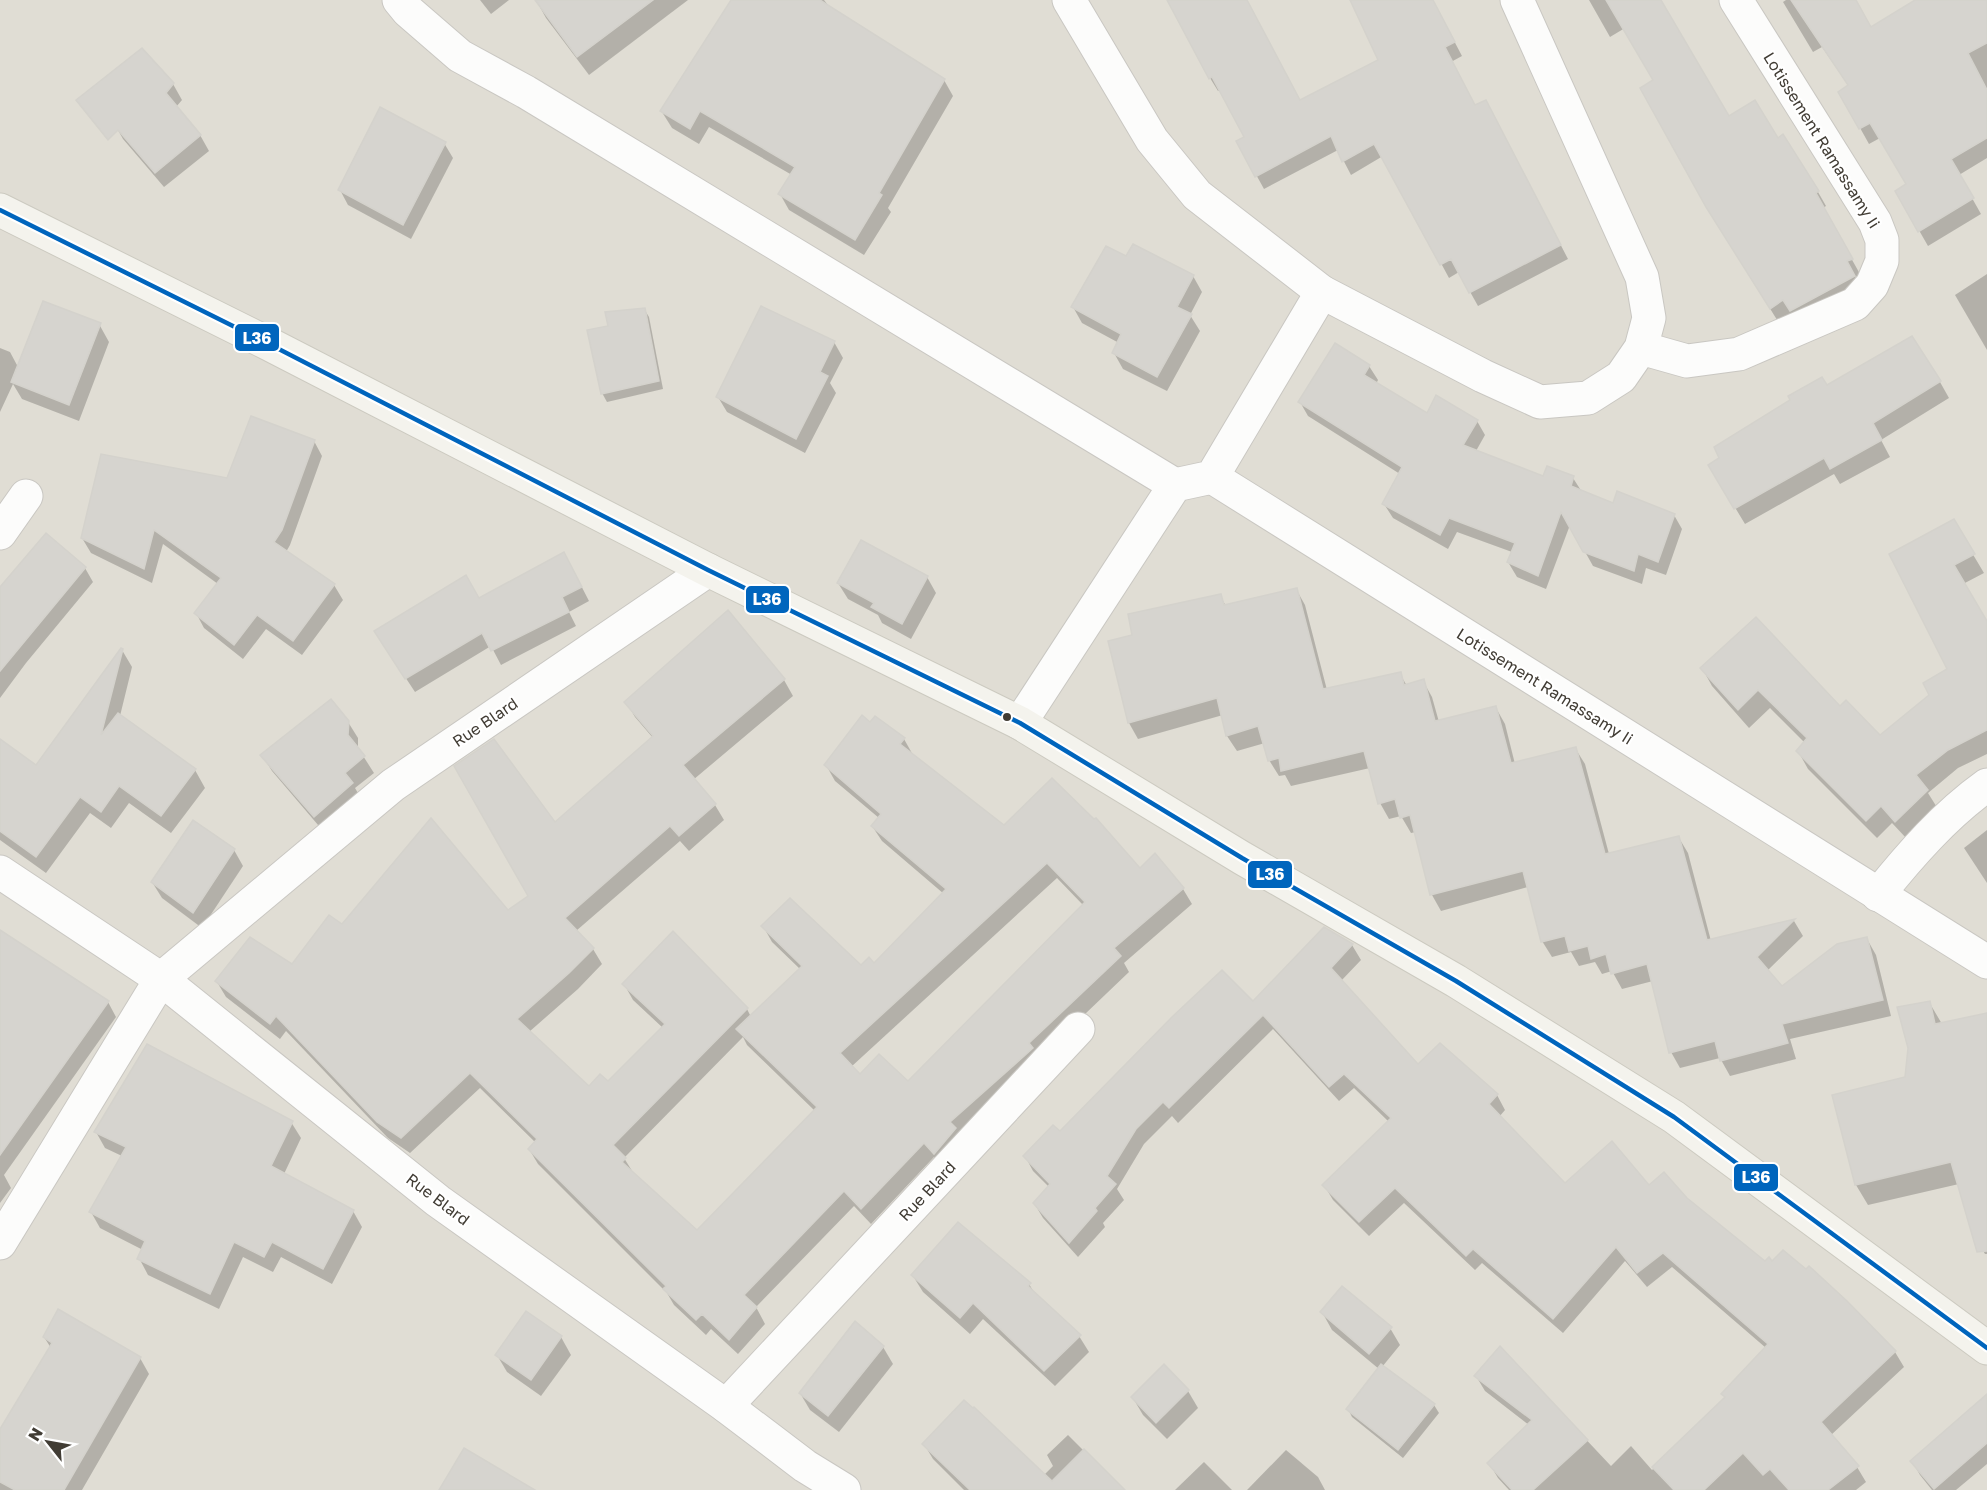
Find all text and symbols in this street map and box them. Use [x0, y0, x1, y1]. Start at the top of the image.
street label: Lotissement Ramassamy Ii [1759, 48, 1885, 232]
line badge: L36 [234, 323, 280, 352]
text: L36 [242, 328, 272, 348]
line badge: L36 [745, 585, 790, 614]
text: L36 [752, 589, 782, 609]
street label: Lotissement Ramassamy Ii [1453, 623, 1637, 749]
street label: Rue Blard [449, 693, 521, 751]
unlabelled marker [1001, 711, 1013, 723]
line badge: L36 [1247, 860, 1293, 889]
text: L36 [1255, 864, 1285, 884]
street label: Rue Blard [894, 1157, 960, 1225]
line badge: L36 [1733, 1163, 1779, 1192]
text: L36 [1741, 1167, 1771, 1187]
street label: Rue Blard [402, 1169, 474, 1229]
north arrow [18, 1412, 78, 1472]
text: N [23, 1424, 47, 1445]

